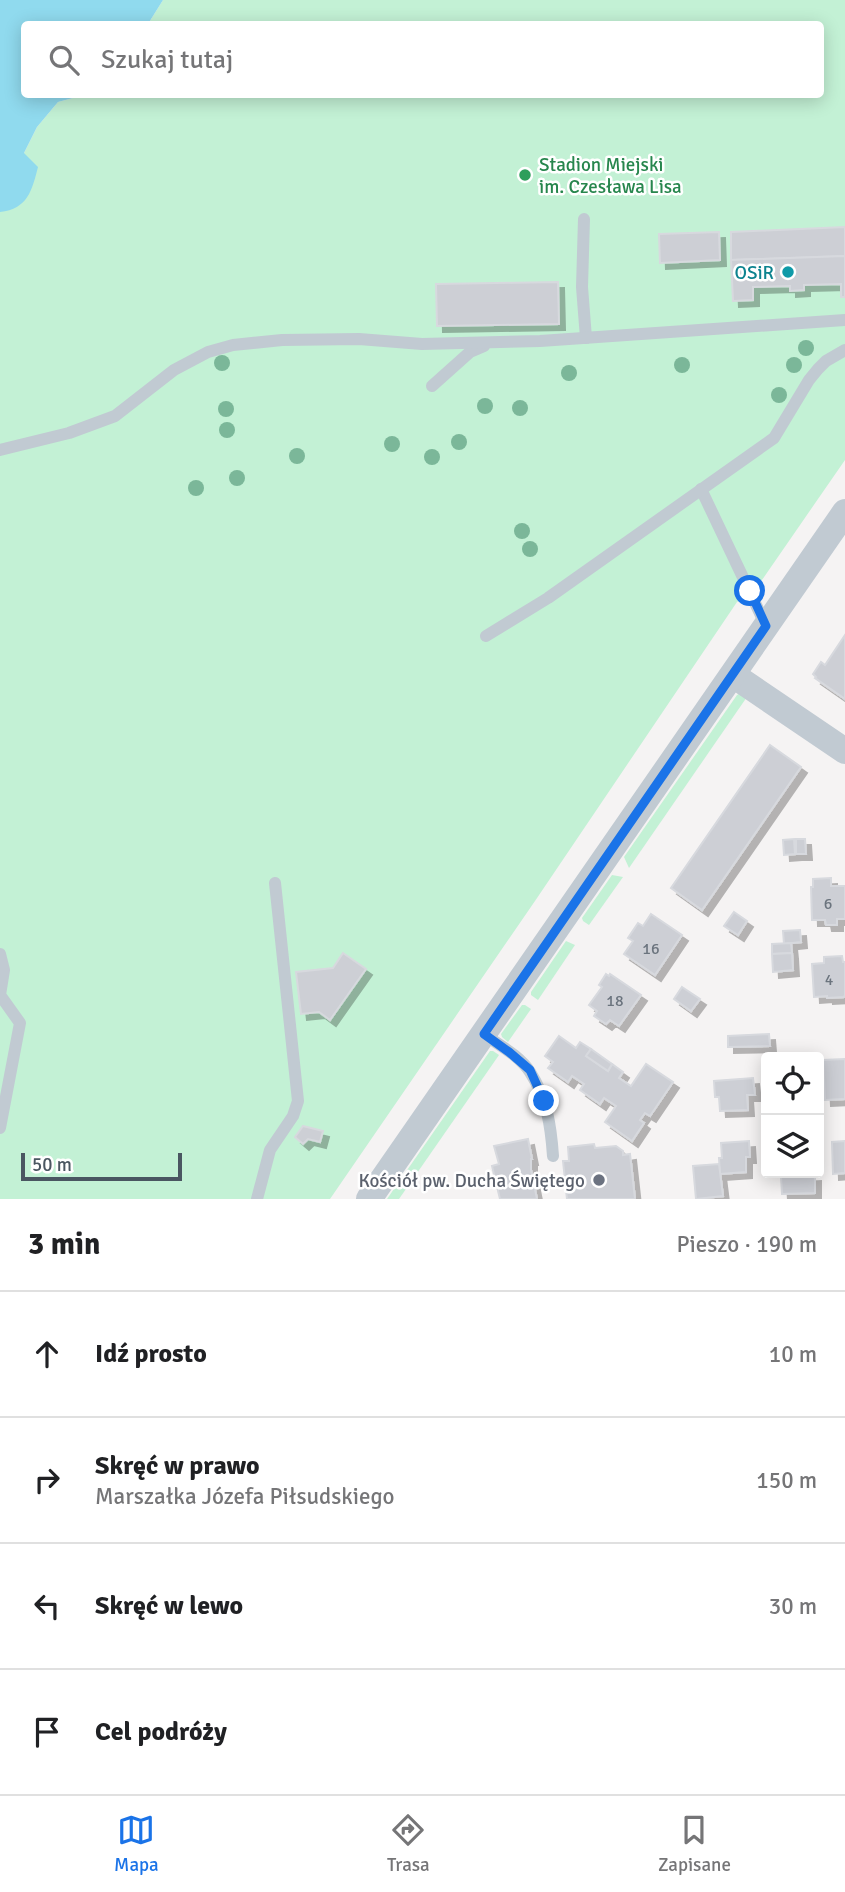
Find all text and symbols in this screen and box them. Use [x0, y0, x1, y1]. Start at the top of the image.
search box [21, 21, 824, 98]
icon: search [45, 41, 83, 79]
text: Szukaj tutaj [101, 44, 233, 76]
place label: Stadion Miejski im. Czesława Lisa [539, 153, 682, 199]
marker: Stadion Miejski im. Czesława Lisa [517, 167, 533, 183]
place label: OSiR [734, 261, 774, 285]
marker: OSiR [780, 264, 796, 280]
route start [734, 575, 765, 606]
house number: 6 [824, 894, 832, 914]
house number: 16 [642, 939, 660, 959]
house number: 4 [825, 970, 834, 990]
house number: 18 [606, 991, 624, 1011]
map controls [761, 1052, 824, 1178]
button: locate [761, 1052, 824, 1115]
route end [528, 1085, 559, 1116]
button: layers [761, 1115, 824, 1178]
scale bar [21, 1150, 182, 1182]
text: 50 m [32, 1153, 72, 1177]
place label: Kościół pw. Ducha Świętego [358, 1169, 585, 1193]
marker: Kościół pw. Ducha Świętego [591, 1172, 607, 1188]
text: 3 min [28, 1226, 100, 1263]
text: Pieszo · 190 m [676, 1230, 817, 1259]
icon: ahead [28, 1335, 66, 1373]
text: Idź prosto [95, 1338, 207, 1370]
text: 10 m [769, 1340, 817, 1369]
text: Skręć w prawo [95, 1450, 260, 1482]
icon: right [28, 1461, 66, 1499]
text: 150 m [756, 1466, 817, 1495]
text: Marszałka Józefa Piłsudskiego [95, 1482, 395, 1511]
icon: left [28, 1587, 66, 1625]
text: Skręć w lewo [95, 1590, 243, 1622]
text: 30 m [769, 1592, 817, 1621]
icon: arrive [28, 1713, 66, 1751]
text: Cel podróży [95, 1716, 227, 1748]
tab: Mapa [114, 1811, 159, 1877]
tab: Trasa [387, 1811, 430, 1877]
tab: Zapisane [658, 1811, 731, 1877]

